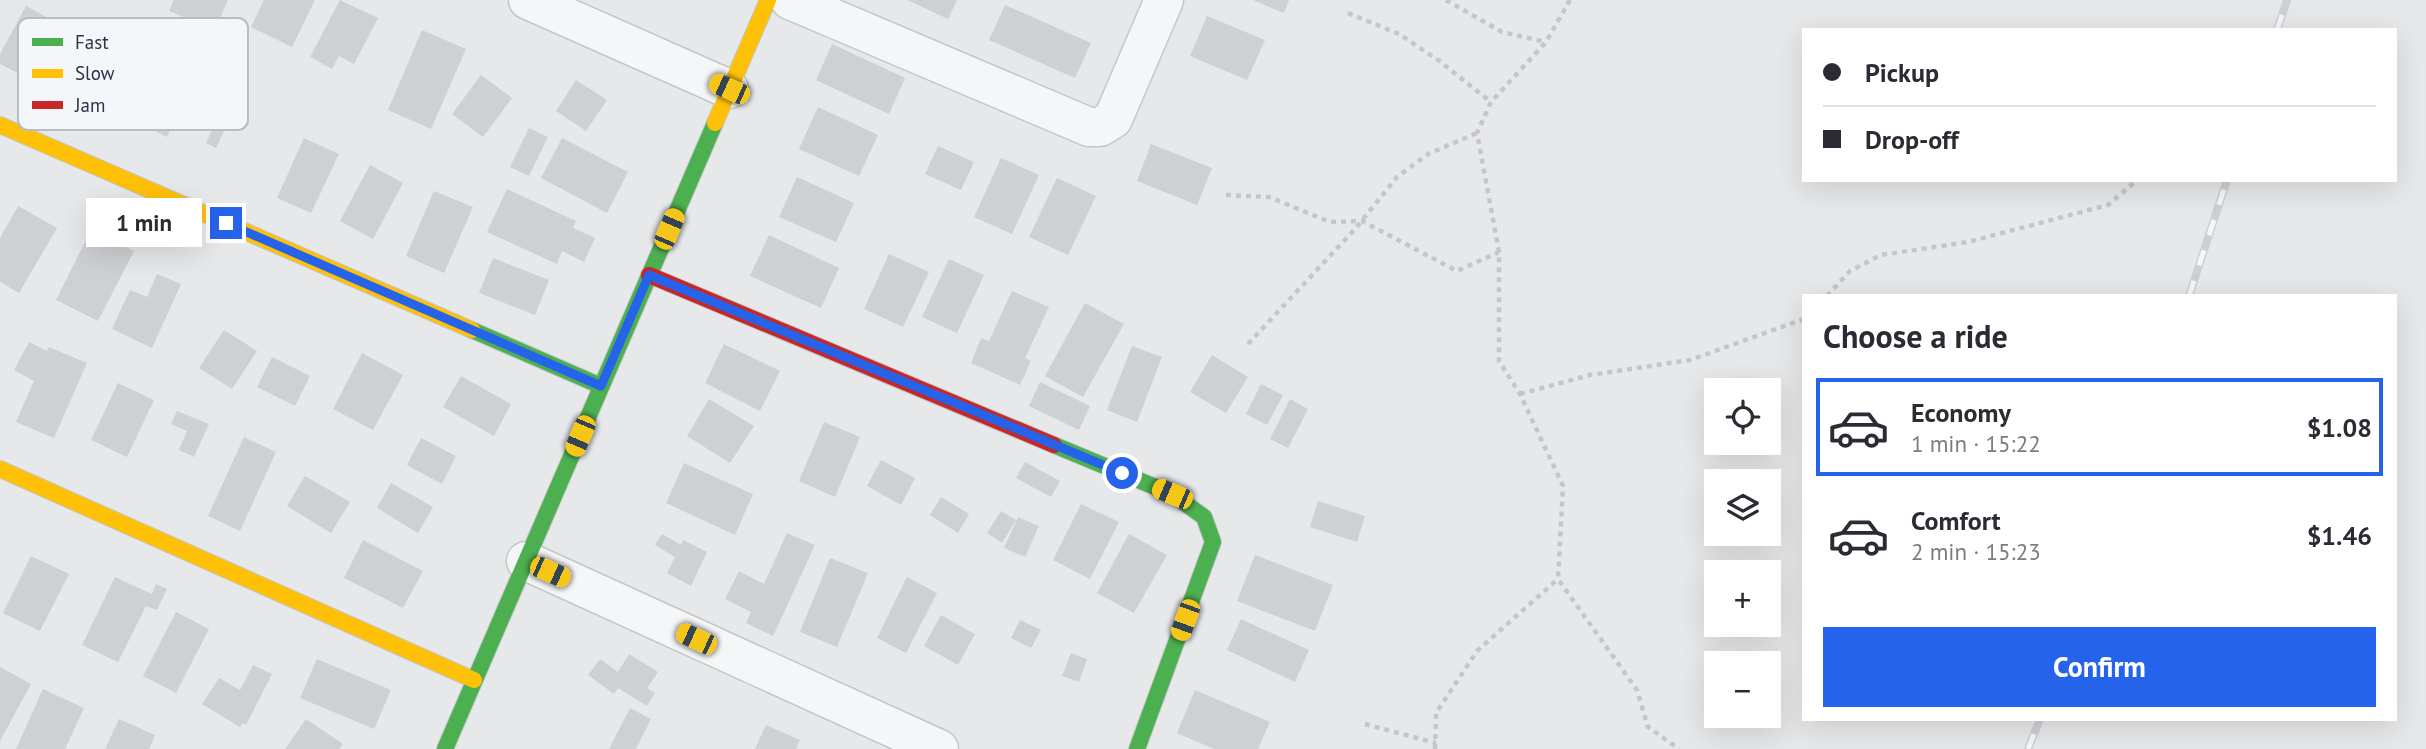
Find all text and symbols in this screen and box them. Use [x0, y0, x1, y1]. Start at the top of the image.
legend [18, 18, 248, 130]
text: Fast [75, 30, 109, 54]
text: Pickup [1865, 56, 1939, 89]
text: Slow [75, 61, 115, 85]
car [706, 71, 753, 107]
text: Jam [74, 93, 105, 117]
text: Drop-off [1865, 123, 1959, 156]
callout: 1 min [86, 198, 202, 248]
car [652, 206, 687, 252]
route end [210, 207, 242, 239]
text: 1 min [116, 208, 172, 237]
text: Choose a ride [1823, 315, 2008, 357]
map controls [1704, 378, 1781, 728]
button: locate [1704, 378, 1781, 455]
icon: car [1827, 396, 1890, 459]
text: Economy [1911, 396, 2011, 429]
text: $1.08 [2307, 411, 2372, 444]
car [563, 413, 598, 459]
text: 1 min · 15:22 [1911, 429, 2041, 458]
route start [1106, 457, 1138, 489]
button: layers [1704, 469, 1781, 546]
car [1149, 476, 1196, 512]
icon: car [1827, 504, 1890, 567]
text: Comfort [1911, 504, 2001, 537]
text: $1.46 [2307, 519, 2372, 552]
text: 2 min · 15:23 [1911, 537, 2041, 566]
car [527, 554, 574, 590]
button: + [1704, 560, 1781, 637]
car [1168, 597, 1203, 643]
car [673, 621, 720, 657]
button: Confirm [1823, 627, 2376, 707]
button: − [1704, 651, 1781, 728]

